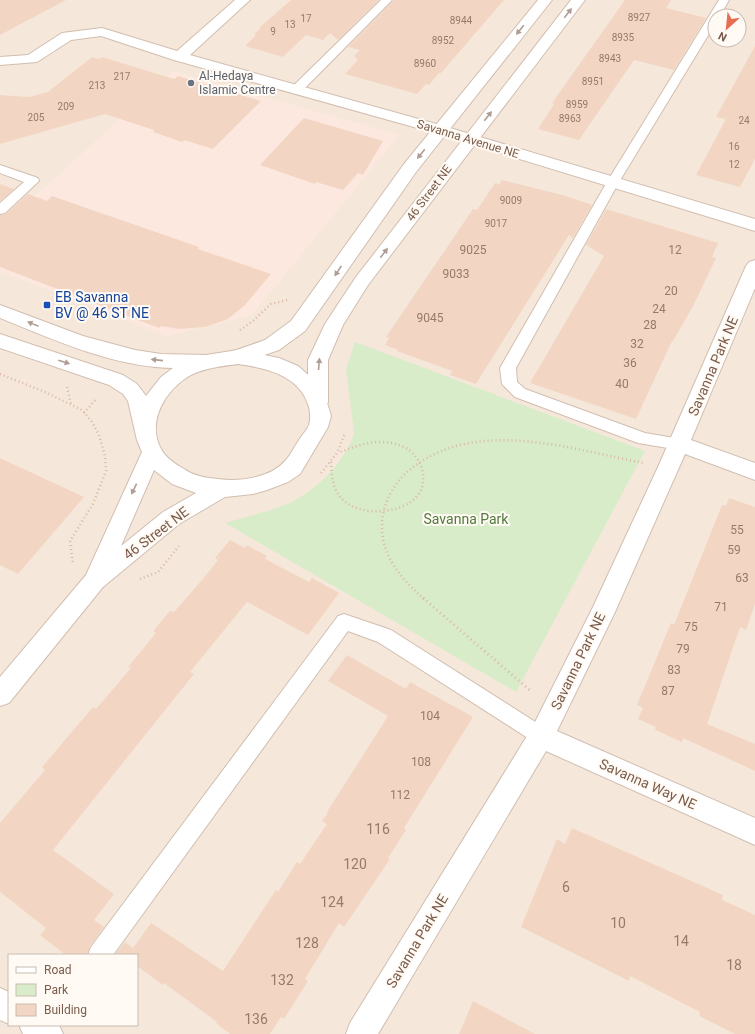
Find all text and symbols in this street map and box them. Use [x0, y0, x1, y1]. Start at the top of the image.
one-way arrow [564, 8, 572, 19]
north arrow [707, 8, 747, 48]
house number: 8927 [628, 12, 651, 23]
house number: 17 [300, 13, 312, 24]
house number: 8944 [450, 15, 473, 26]
house number: 13 [284, 19, 296, 30]
one-way arrow [516, 25, 525, 36]
house number: 9 [270, 26, 276, 37]
text: N [716, 29, 729, 44]
house number: 8935 [612, 32, 635, 43]
house number: 8952 [432, 35, 455, 46]
house number: 8943 [599, 53, 621, 64]
house number: 8960 [414, 58, 437, 69]
place label: Al-Hedaya Islamic Centre [199, 69, 276, 97]
house number: 217 [114, 71, 131, 82]
house number: 8951 [582, 76, 604, 87]
marker: Al-Hedaya Islamic Centre [186, 78, 196, 88]
house number: 213 [89, 80, 105, 91]
house number: 8959 [566, 99, 588, 110]
house number: 209 [58, 101, 74, 112]
one-way arrow [484, 111, 493, 122]
house number: 205 [28, 112, 45, 123]
house number: 8963 [559, 113, 581, 124]
house number: 24 [738, 115, 750, 126]
street label: Savanna Avenue NE [415, 117, 521, 161]
house number: 16 [728, 141, 740, 152]
one-way arrow [417, 148, 426, 159]
house number: 12 [728, 159, 740, 170]
street label: 46 Street NE [403, 162, 455, 224]
house number: 9009 [500, 195, 522, 206]
house number: 9017 [485, 218, 508, 229]
house number: 9025 [460, 243, 487, 257]
house number: 12 [668, 243, 682, 257]
one-way arrow [380, 247, 388, 258]
one-way arrow [334, 265, 341, 277]
house number: 9033 [443, 267, 469, 281]
house number: 20 [664, 284, 678, 298]
place label: EB Savanna BV @ 46 ST NE [55, 289, 149, 321]
marker: EB Savanna BV @ 46 ST NE [42, 300, 52, 310]
house number: 24 [652, 302, 666, 316]
house number: 9045 [417, 311, 444, 325]
street label: Savanna Park NE [685, 314, 741, 418]
house number: 28 [643, 318, 657, 332]
one-way arrow [26, 320, 38, 326]
house number: 32 [630, 337, 644, 351]
house number: 36 [623, 356, 637, 370]
one-way arrow [151, 357, 163, 364]
one-way arrow [315, 357, 322, 370]
one-way arrow [58, 359, 70, 365]
house number: 40 [615, 377, 629, 391]
one-way arrow [131, 483, 137, 494]
street label: 46 Street NE [120, 503, 192, 563]
park label: Savanna Park [424, 511, 509, 527]
house number: 55 [730, 523, 744, 537]
house number: 59 [727, 543, 741, 557]
house number: 63 [735, 571, 749, 585]
house number: 71 [714, 600, 728, 614]
street label: Savanna Park NE [548, 610, 609, 712]
house number: 75 [684, 620, 698, 634]
house number: 79 [676, 642, 690, 656]
house number: 83 [667, 663, 681, 677]
house number: 87 [661, 684, 675, 698]
house number: 104 [420, 709, 440, 723]
house number: 108 [411, 755, 431, 769]
street label: Savanna Way NE [597, 755, 699, 813]
house number: 112 [390, 788, 410, 802]
house number: 116 [366, 821, 390, 837]
house number: 120 [343, 856, 367, 872]
house number: 6 [562, 879, 570, 895]
street label: Savanna Park NE [383, 891, 451, 991]
house number: 124 [320, 894, 344, 910]
house number: 10 [610, 915, 626, 931]
house number: 14 [673, 933, 689, 949]
house number: 128 [295, 935, 319, 951]
legend [8, 954, 138, 1026]
house number: 18 [726, 957, 742, 973]
text: Road [44, 963, 72, 977]
house number: 132 [270, 972, 294, 988]
text: Park [44, 983, 69, 997]
text: Building [44, 1003, 87, 1017]
house number: 136 [244, 1011, 268, 1027]

